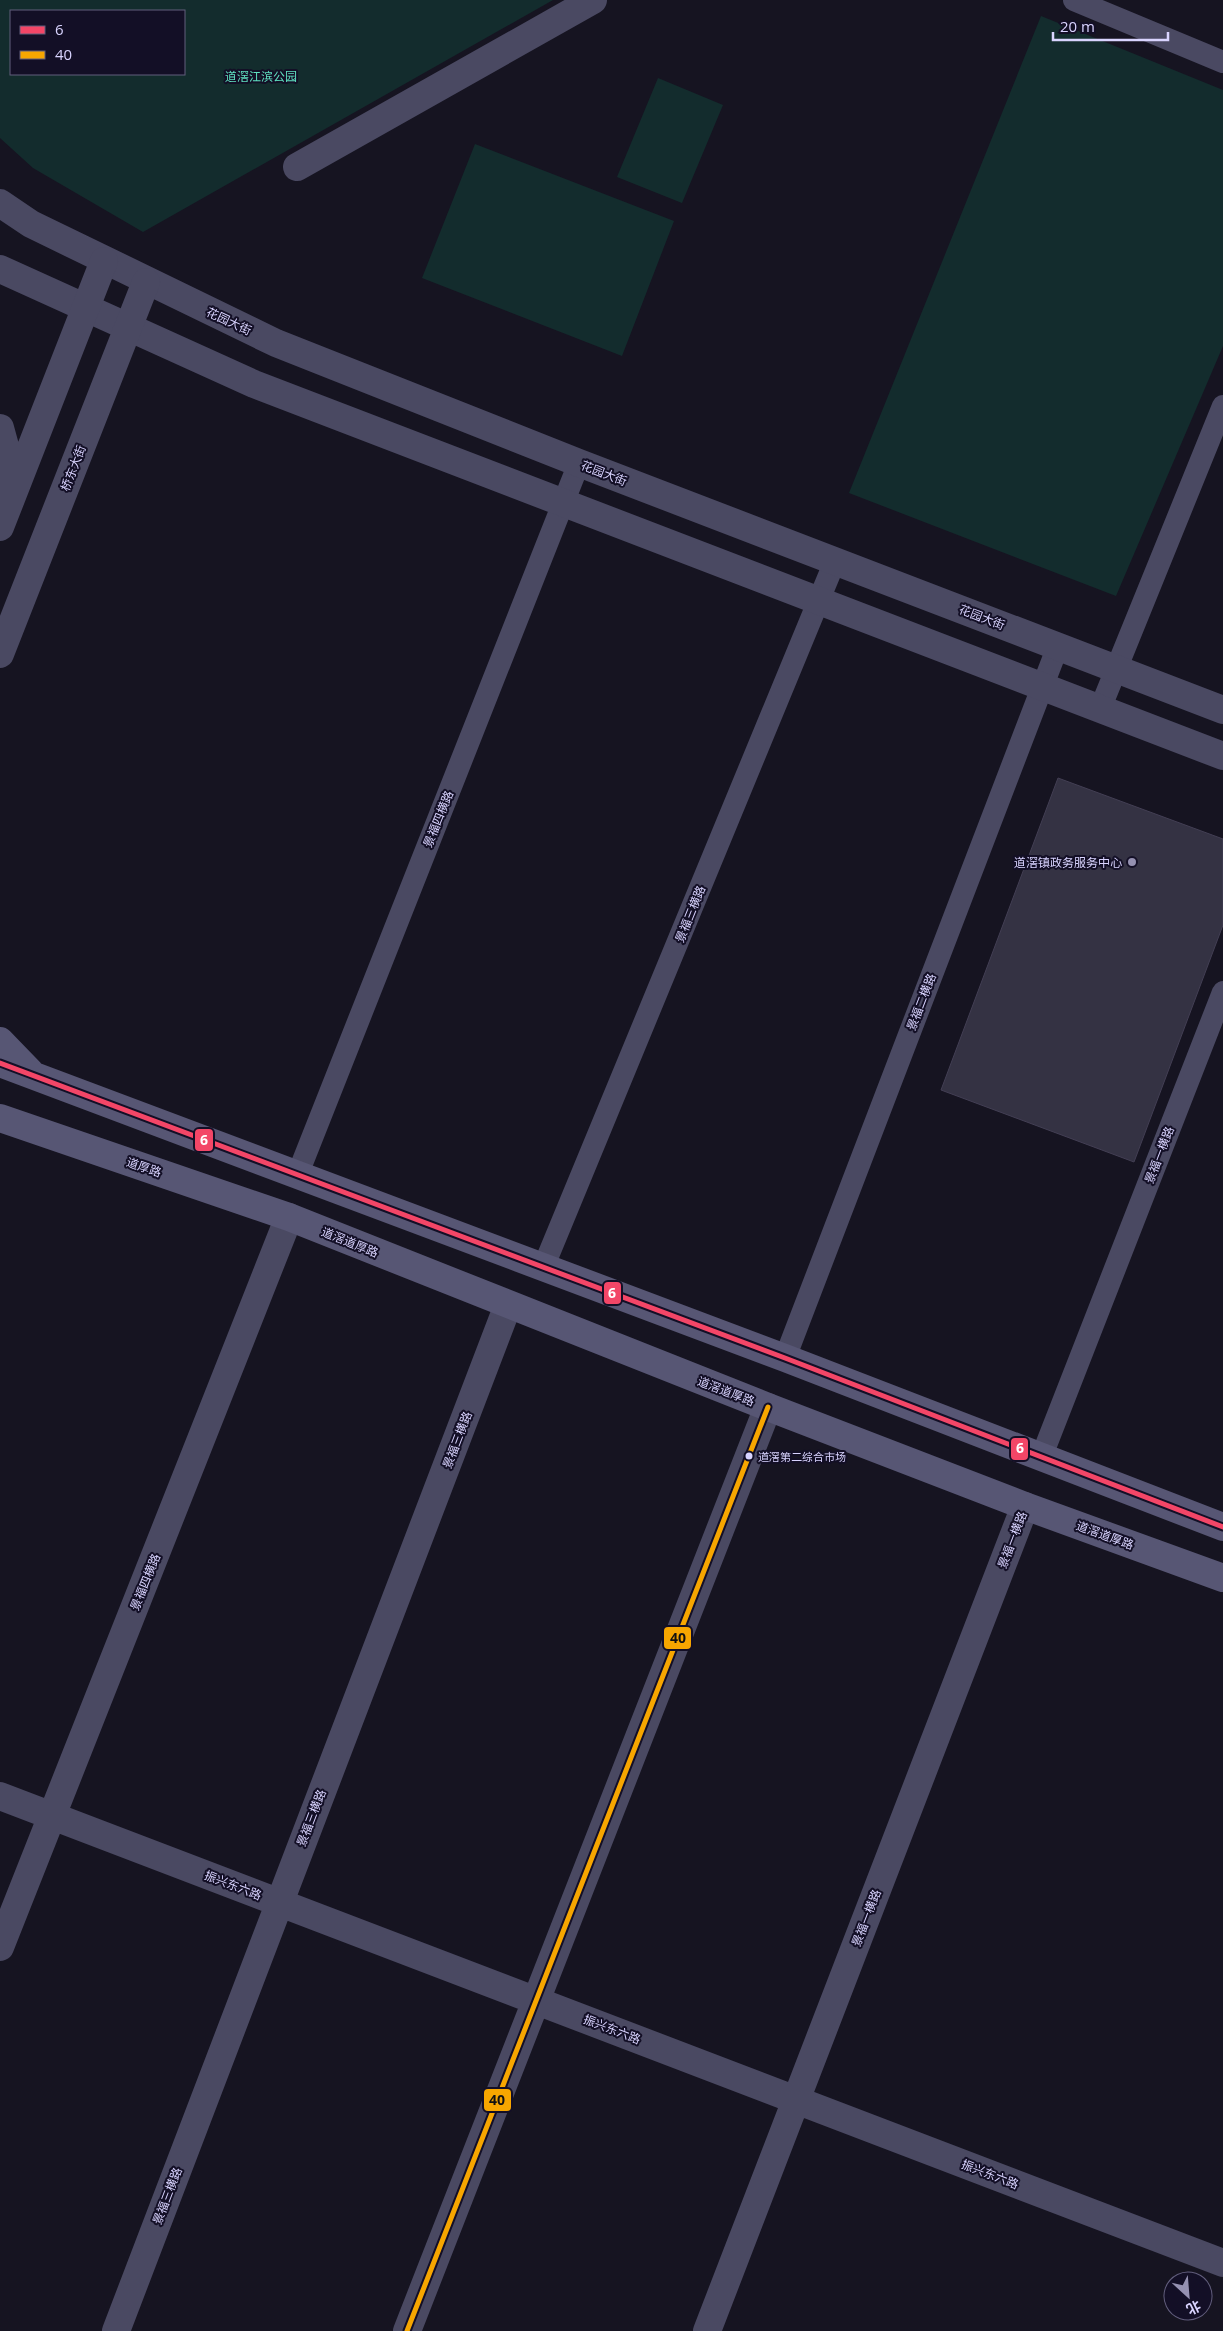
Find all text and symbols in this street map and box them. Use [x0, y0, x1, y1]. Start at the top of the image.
legend [10, 10, 185, 75]
scale bar [1053, 10, 1168, 42]
text: 20 m [1060, 16, 1095, 36]
text: 6 [55, 19, 64, 39]
text: 40 [55, 44, 72, 64]
park label: 道滘江滨公园 [225, 68, 297, 85]
street label: 花园大街 [204, 303, 254, 339]
street label: 桥东大街 [56, 443, 90, 493]
street label: 花园大街 [579, 456, 629, 490]
street label: 花园大街 [957, 600, 1007, 634]
street label: 景福四横路 [419, 788, 457, 850]
place label: 道滘镇政务服务中心 [1014, 854, 1122, 871]
marker: 道滘镇政务服务中心 [1126, 856, 1138, 868]
street label: 景福三横路 [671, 883, 709, 945]
street label: 景福二横路 [902, 971, 940, 1033]
street label: 景福一横路 [1140, 1124, 1178, 1186]
line badge: 6 [194, 1128, 214, 1152]
text: 6 [200, 1130, 208, 1149]
street label: 道厚路 [124, 1153, 164, 1181]
street label: 道滘道厚路 [319, 1223, 381, 1261]
line badge: 6 [603, 1281, 622, 1305]
text: 6 [608, 1283, 616, 1302]
street label: 道滘道厚路 [695, 1372, 757, 1410]
street label: 景福三横路 [438, 1409, 476, 1471]
line badge: 6 [1010, 1437, 1029, 1461]
text: 6 [1016, 1438, 1024, 1457]
place label: 道滘第二综合市场 [758, 1449, 846, 1464]
marker: 道滘第二综合市场 [744, 1451, 754, 1461]
street label: 景福一横路 [993, 1509, 1031, 1571]
street label: 道滘道厚路 [1074, 1517, 1136, 1553]
street label: 景福四横路 [126, 1551, 164, 1613]
line badge: 40 [663, 1626, 692, 1650]
text: 40 [670, 1628, 686, 1647]
street label: 景福三横路 [292, 1787, 330, 1849]
street label: 振兴东六路 [202, 1866, 264, 1904]
street label: 景福一横路 [847, 1887, 885, 1949]
street label: 振兴东六路 [581, 2010, 643, 2048]
line badge: 40 [483, 2088, 512, 2112]
text: 40 [489, 2090, 505, 2109]
street label: 振兴东六路 [959, 2155, 1021, 2193]
street label: 景福三横路 [148, 2165, 186, 2227]
north arrow [1163, 2271, 1213, 2321]
text: 北 [1183, 2297, 1204, 2320]

